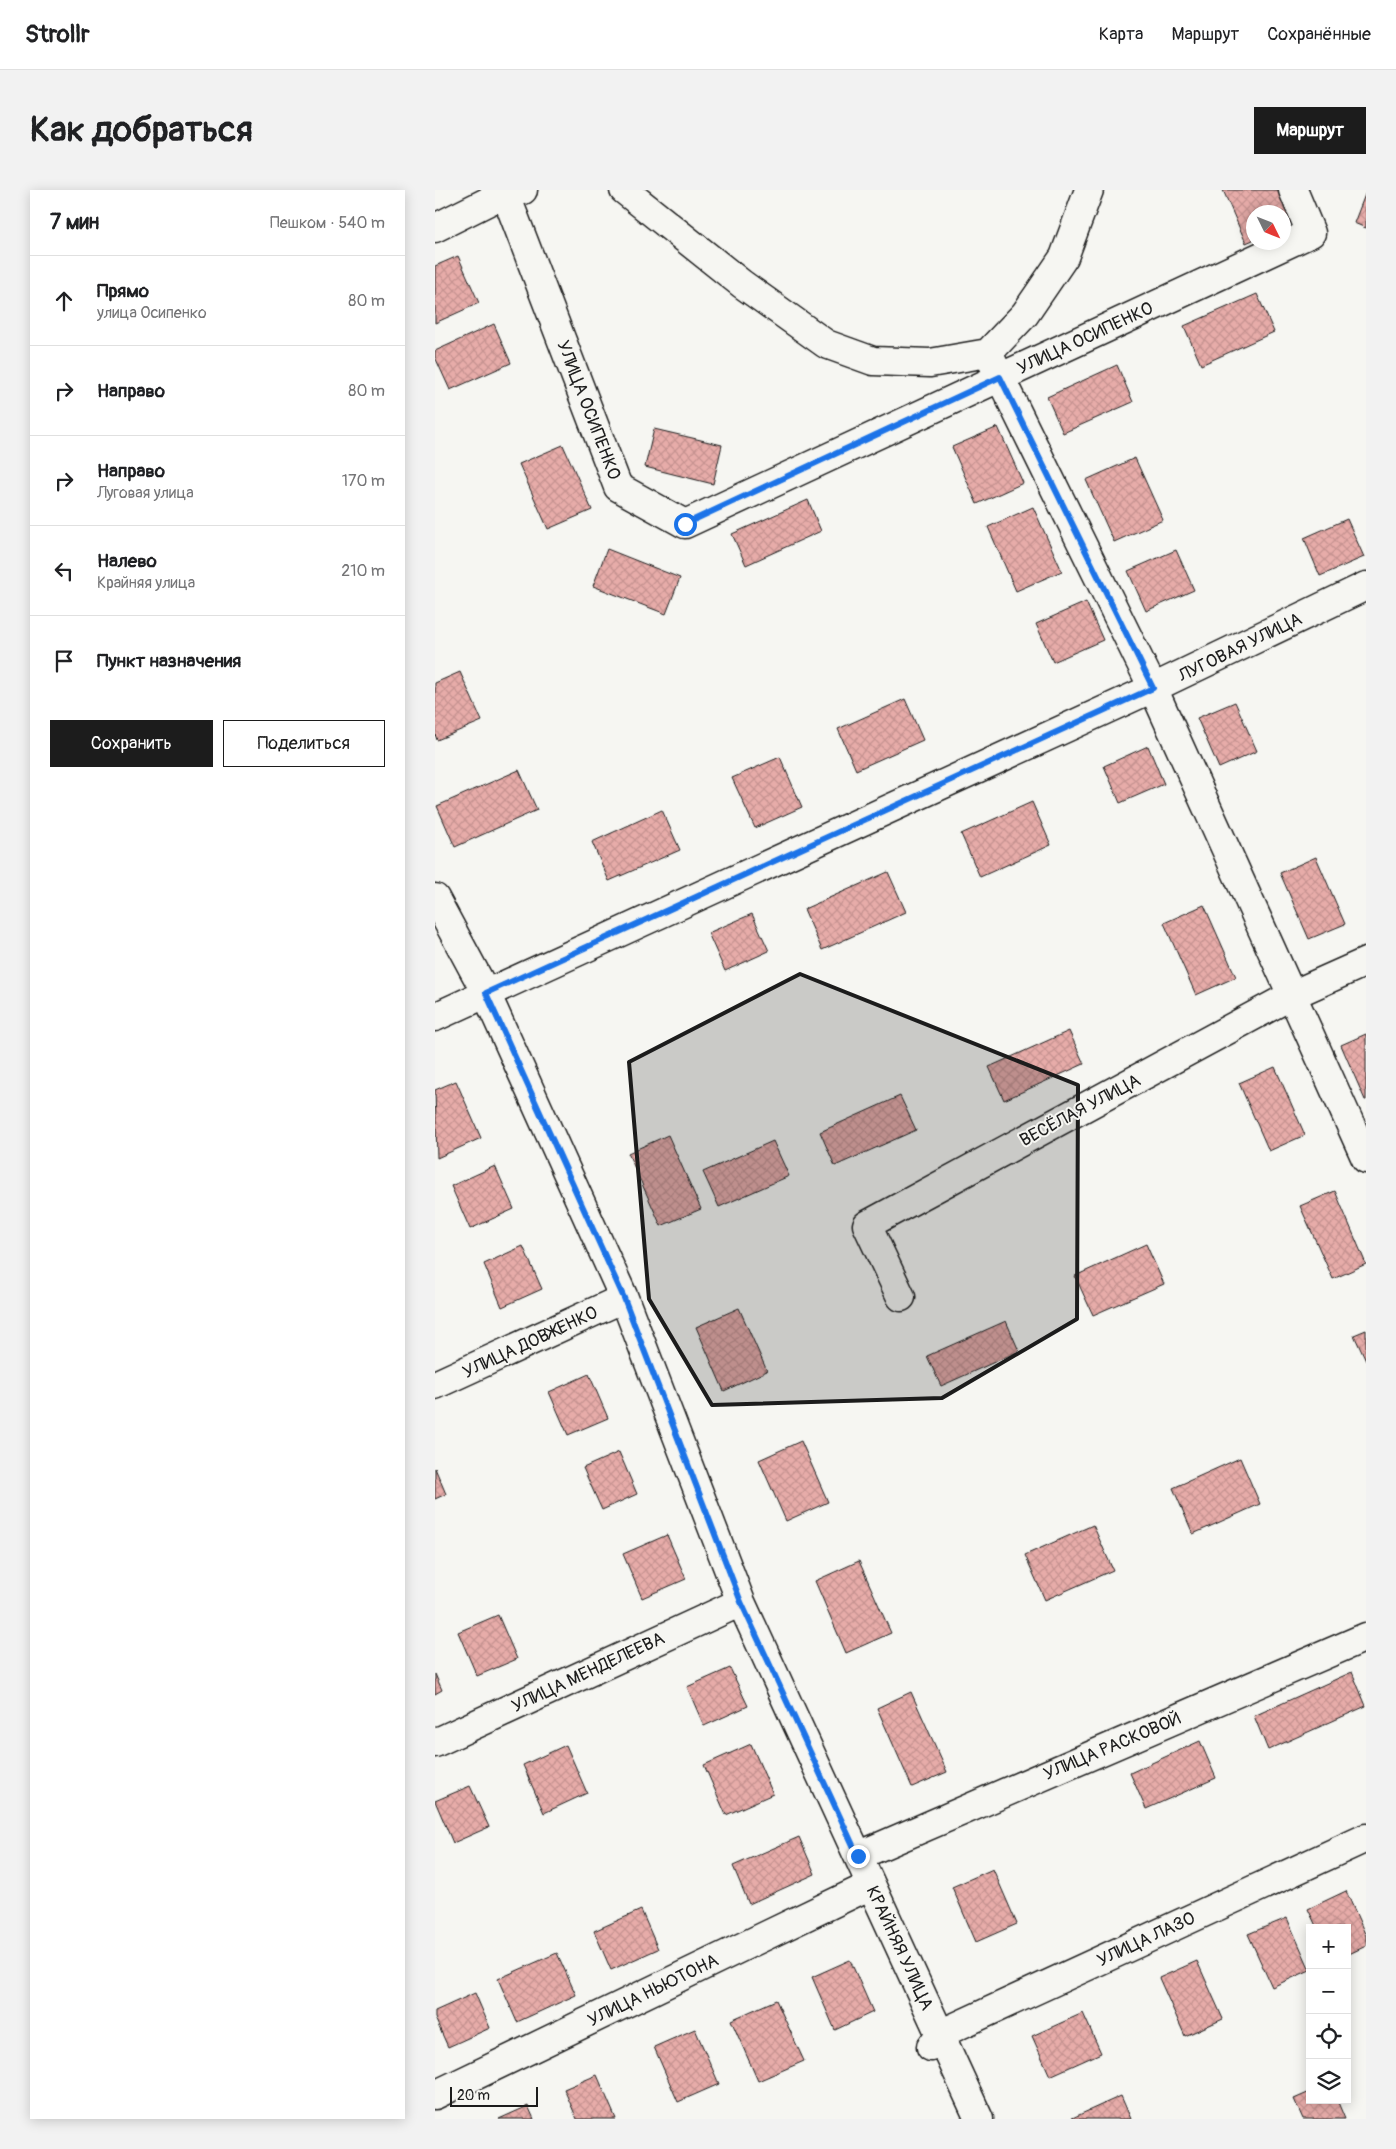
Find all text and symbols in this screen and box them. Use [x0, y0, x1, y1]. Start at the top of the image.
text: Strollr [25, 20, 90, 49]
text: Карта [1099, 23, 1143, 46]
text: Маршрут [1171, 23, 1239, 46]
text: Сохранённые [1267, 23, 1371, 46]
button: Маршрут [1254, 107, 1366, 154]
text: Как добраться [30, 108, 253, 152]
north arrow [1246, 205, 1291, 250]
text: 7 мин [50, 209, 99, 236]
text: Пешком · 540 m [270, 213, 385, 233]
text: Прямо [97, 279, 149, 303]
icon: ahead [50, 287, 78, 315]
text: 80 m [348, 291, 385, 311]
street label: УЛИЦА ОСИПЕНКО [1014, 297, 1157, 380]
text: улица Осипенко [97, 303, 207, 323]
street label: УЛИЦА ОСИПЕНКО [551, 337, 626, 483]
icon: right [50, 377, 78, 405]
text: Направо [97, 379, 165, 403]
text: 80 m [348, 381, 385, 401]
text: Направо [97, 459, 165, 483]
icon: right [50, 467, 78, 495]
text: 170 m [342, 471, 385, 491]
text: Луговая улица [97, 483, 194, 503]
route start [674, 513, 697, 536]
text: Налево [97, 549, 157, 573]
icon: left [50, 557, 78, 585]
text: 210 m [341, 561, 385, 581]
text: Крайняя улица [97, 573, 195, 593]
street label: ЛУГОВАЯ УЛИЦА [1174, 607, 1306, 688]
icon: arrive [50, 647, 78, 675]
text: Пункт назначения [97, 649, 241, 673]
button: Сохранить [50, 720, 213, 767]
button: Поделиться [223, 720, 385, 767]
street label: ВЕСЁЛАЯ УЛИЦА [1016, 1069, 1145, 1152]
street label: УЛИЦА ДОВЖЕНКО [459, 1301, 601, 1384]
street label: УЛИЦА МЕНДЕЛЕЕВА [508, 1627, 669, 1718]
street label: УЛИЦА РАСКОВОЙ [1040, 1707, 1184, 1786]
route end [847, 1845, 870, 1868]
street label: КРАЙНЯЯ УЛИЦА [861, 1882, 939, 2014]
street label: УЛИЦА ЛАЗО [1094, 1907, 1199, 1972]
map controls [1306, 1924, 1351, 2104]
button: + [1306, 1924, 1351, 1969]
street label: УЛИЦА НЬЮТОНА [584, 1949, 723, 2032]
button: − [1306, 1969, 1351, 2014]
button: locate [1306, 2014, 1351, 2059]
button: layers [1306, 2059, 1351, 2104]
scale bar [450, 2084, 537, 2107]
text: 20 m [457, 2087, 490, 2104]

